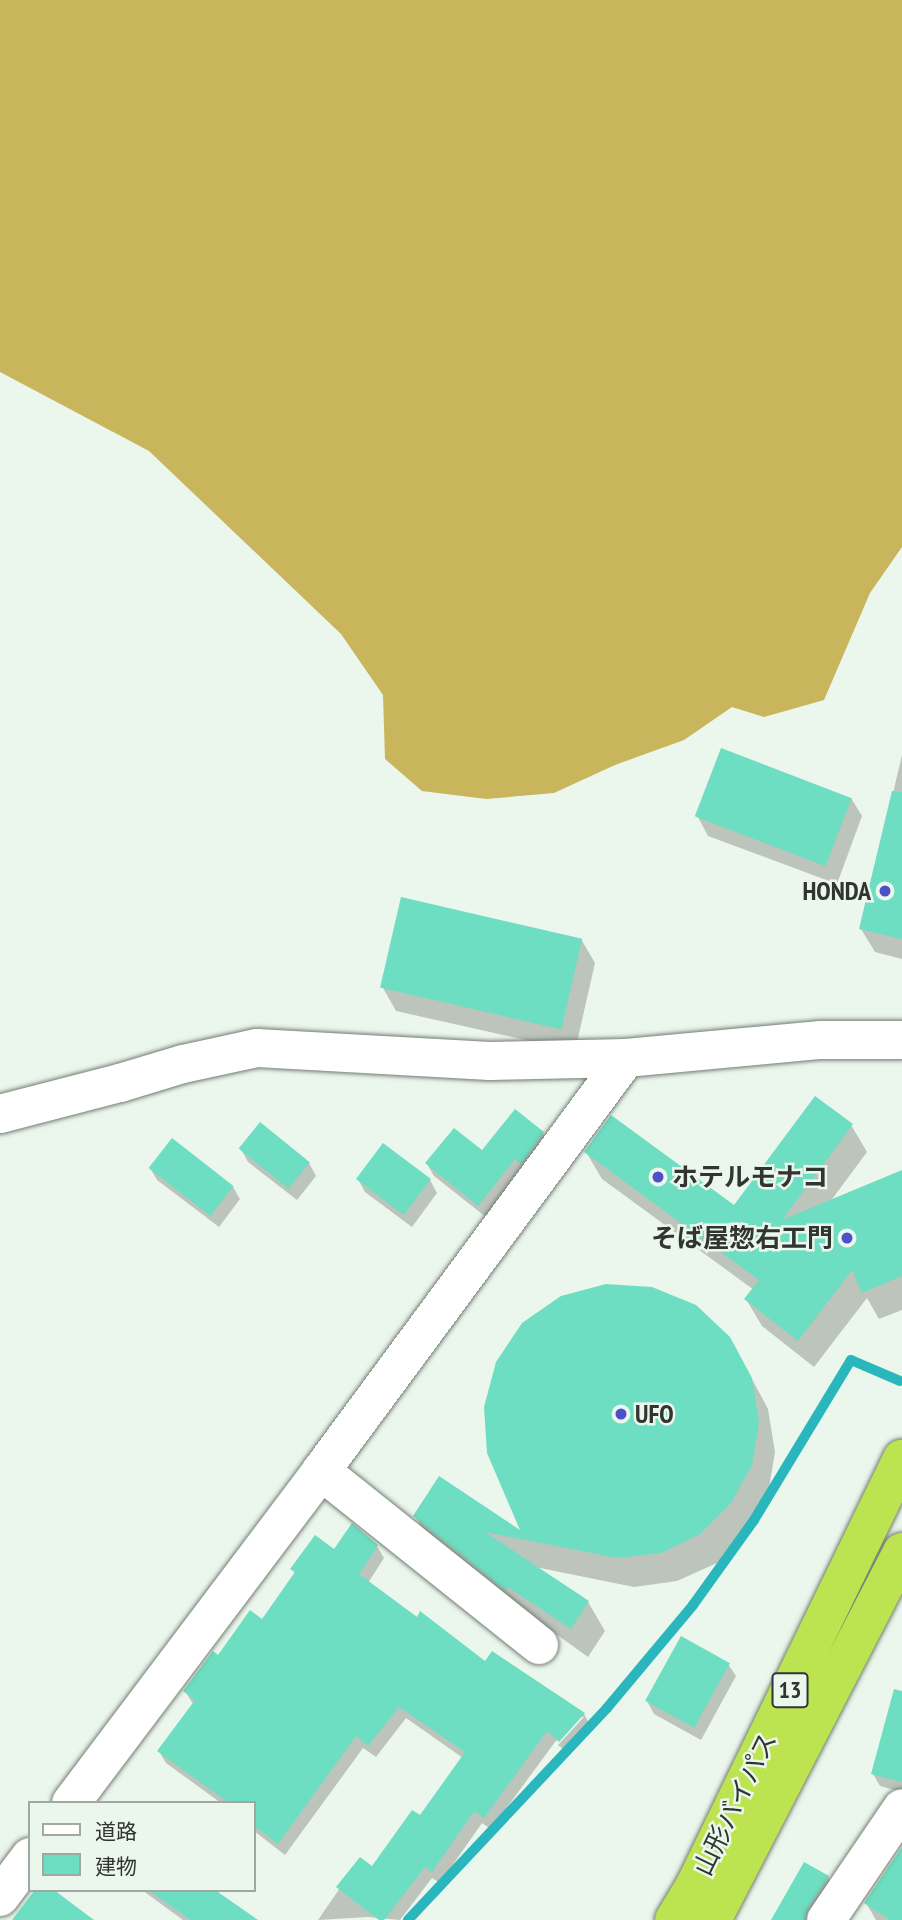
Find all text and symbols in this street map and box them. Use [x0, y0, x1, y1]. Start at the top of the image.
place label: HONDA [802, 875, 871, 907]
marker: HONDA [877, 883, 893, 899]
place label: ホテルモナコ [672, 1161, 828, 1193]
marker: ホテルモナコ [650, 1169, 666, 1185]
place label: そば屋惣右工門 [651, 1222, 833, 1254]
marker: そば屋惣右工門 [839, 1230, 855, 1246]
place label: UFO [635, 1398, 674, 1430]
marker: UFO [613, 1406, 629, 1422]
road number: 13 [771, 1670, 809, 1710]
street label: 山形バイパス [687, 1727, 783, 1881]
legend [28, 1801, 256, 1892]
text: 道路 [95, 1818, 137, 1845]
text: 建物 [95, 1853, 137, 1880]

